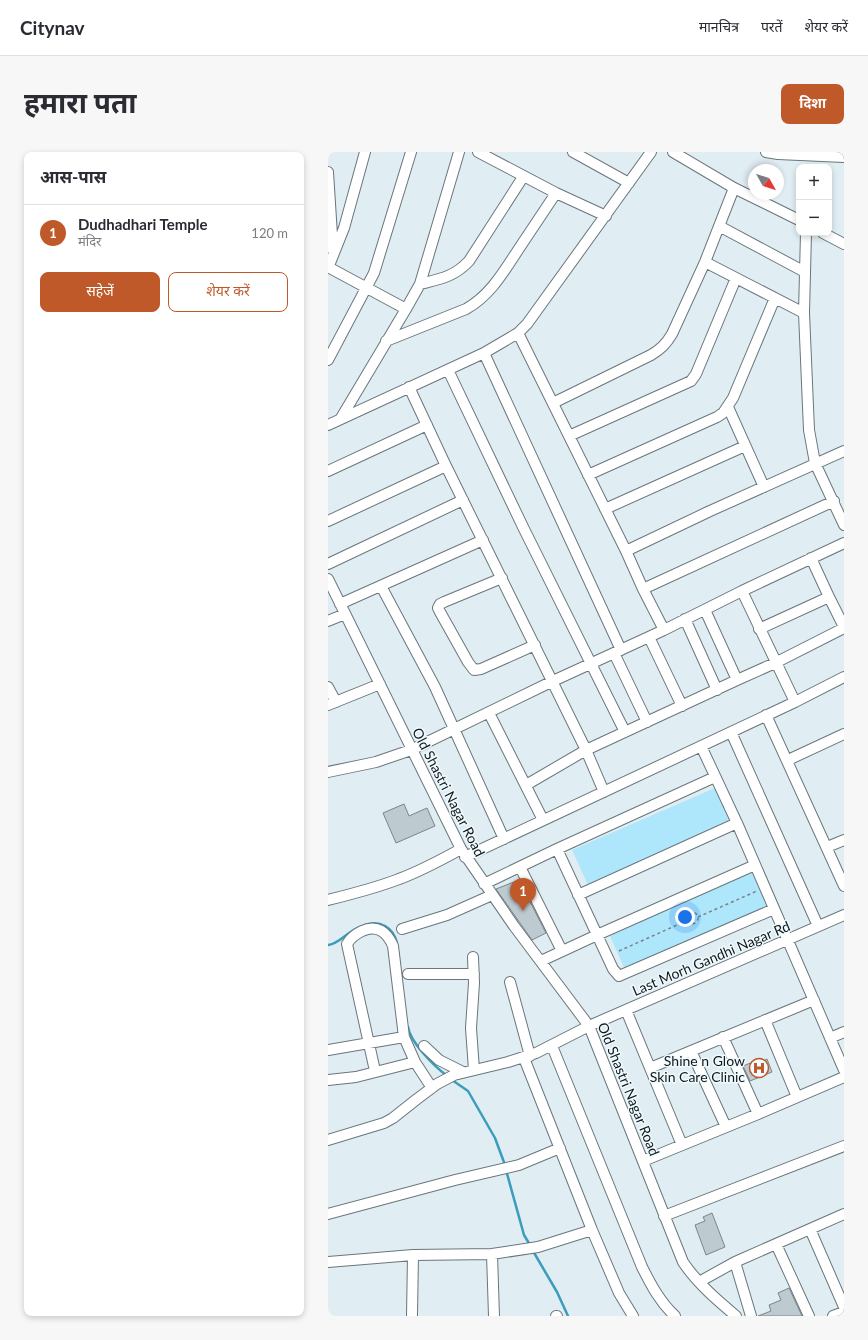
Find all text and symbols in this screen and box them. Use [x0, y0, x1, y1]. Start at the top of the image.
text: Citynav [20, 16, 85, 39]
text: मानचित्र [699, 18, 739, 35]
text: परतें [761, 18, 783, 35]
text: शेयर करें [805, 18, 848, 35]
button: दिशा [781, 84, 844, 124]
text: हमारा पता [24, 85, 137, 119]
north arrow [748, 164, 784, 200]
map controls [796, 164, 832, 236]
button: + [796, 164, 832, 200]
text: आस-पास [40, 166, 106, 187]
button: − [796, 200, 832, 236]
text: Dudhadhari Temple [78, 215, 208, 233]
text: 1 [49, 225, 57, 241]
text: 120 m [251, 225, 288, 241]
text: मंदिर [78, 233, 101, 249]
button: सहेजें [40, 272, 160, 312]
button: शेयर करें [168, 272, 288, 312]
street label: Old Shastri Nagar Road [409, 725, 489, 859]
pin: 1 [510, 878, 536, 911]
your location [675, 907, 695, 927]
street label: Last Morh Gandhi Nagar Rd [629, 917, 793, 999]
street label: Old Shastri Nagar Road [594, 1020, 664, 1158]
place label: Shine n Glow Skin Care Clinic [650, 1052, 745, 1085]
hospital icon: Shine n Glow Skin Care Clinic [748, 1057, 770, 1079]

